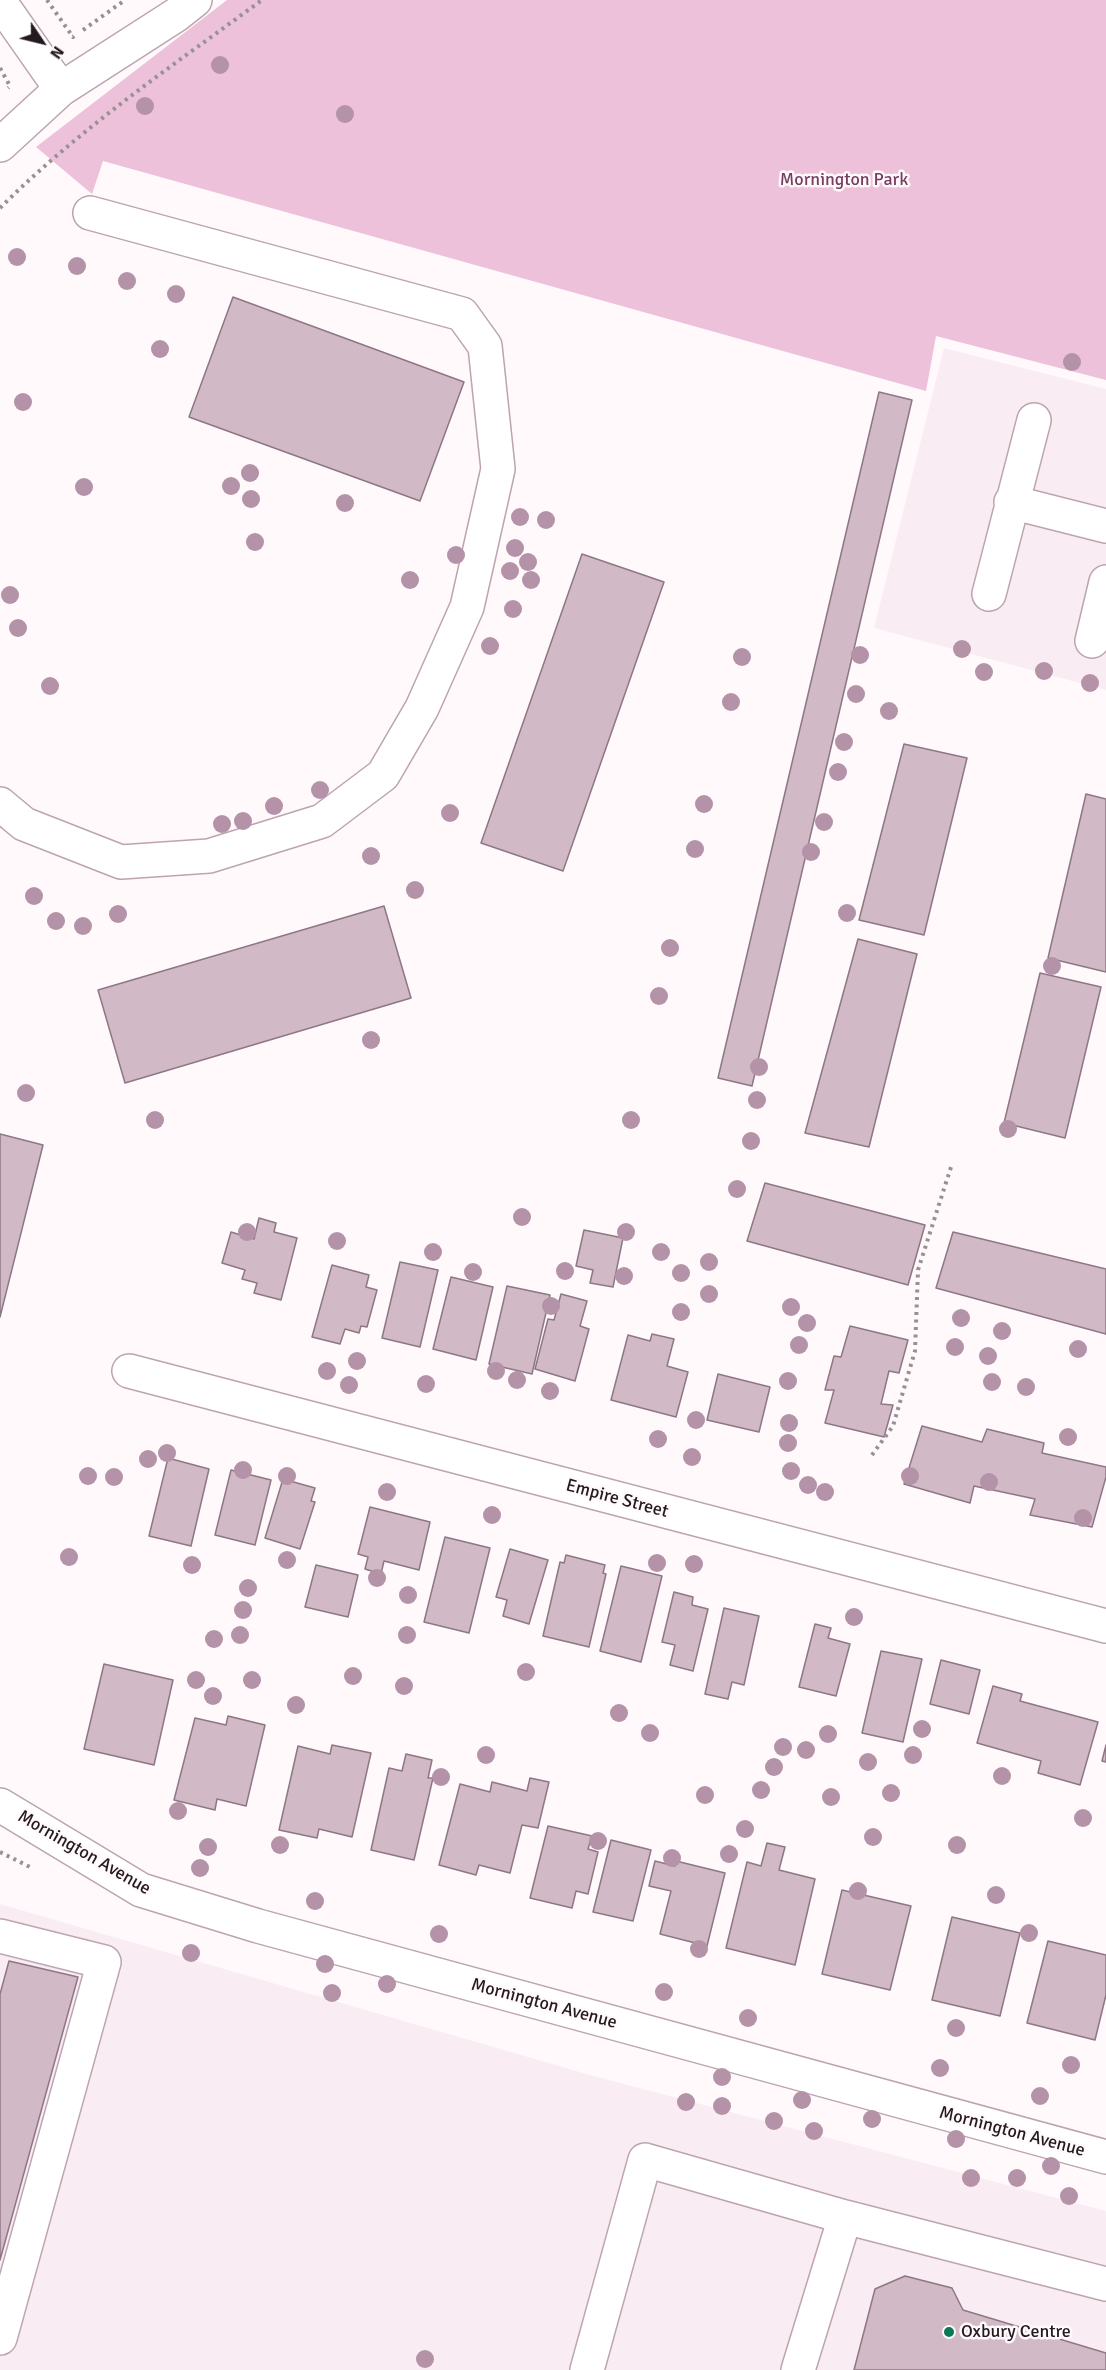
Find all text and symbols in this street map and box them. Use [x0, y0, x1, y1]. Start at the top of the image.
north arrow [12, 12, 72, 72]
text: N [45, 42, 68, 63]
park label: Mornington Park [780, 169, 908, 191]
street label: Empire Street [563, 1475, 671, 1523]
street label: Mornington Avenue [14, 1806, 154, 1900]
street label: Mornington Avenue [469, 1974, 619, 2034]
street label: Mornington Avenue [937, 2102, 1087, 2162]
place label: Oxbury Centre [961, 2321, 1071, 2343]
marker: Oxbury Centre [942, 2325, 956, 2339]

